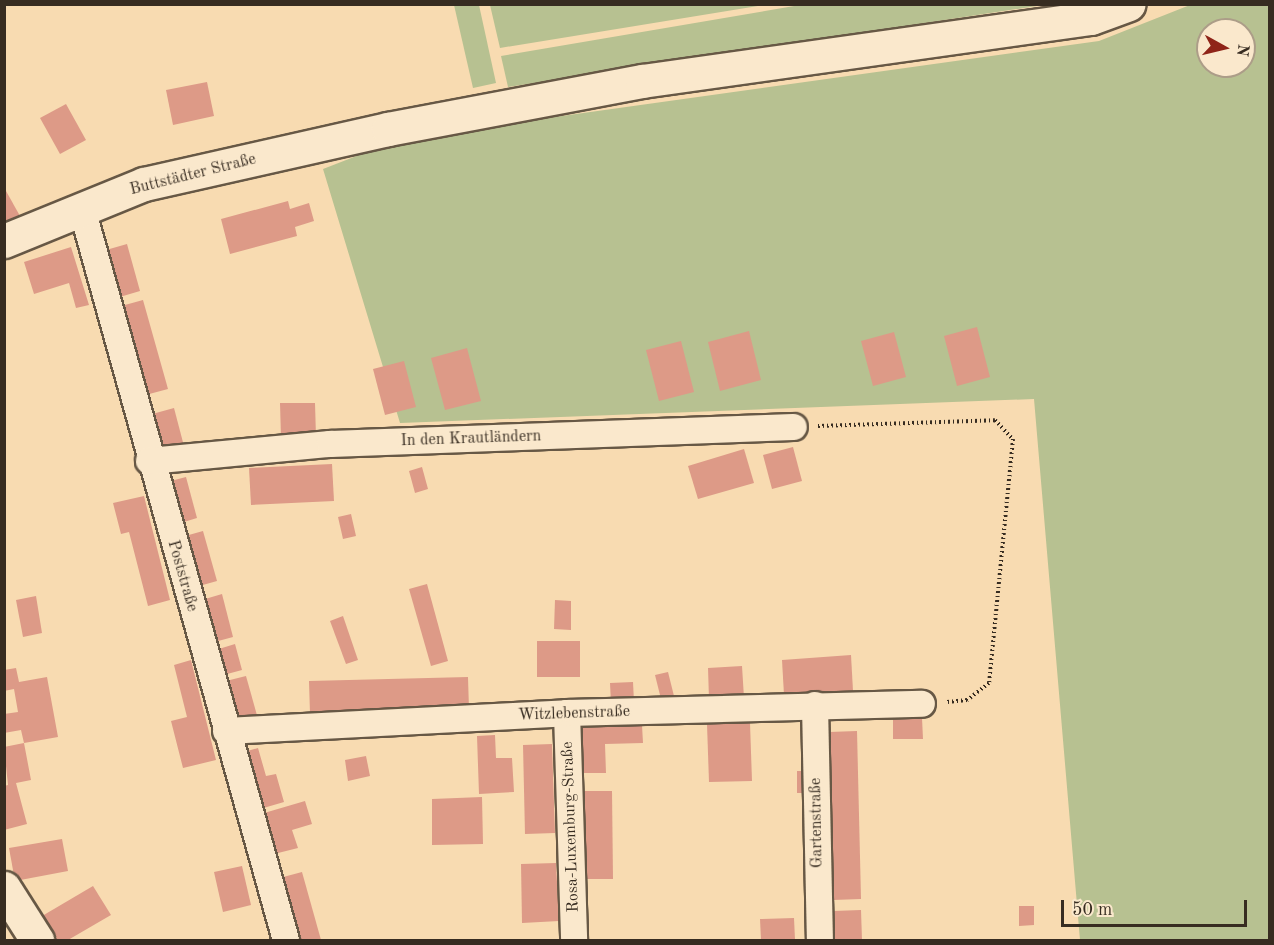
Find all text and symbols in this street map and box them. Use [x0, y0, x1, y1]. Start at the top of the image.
north arrow [1196, 18, 1256, 78]
text: N [1233, 43, 1251, 57]
street label: Buttstädter Straße [128, 150, 258, 200]
street label: In den Krautländern [400, 427, 542, 451]
street label: Poststraße [163, 538, 201, 614]
street label: Witzlebenstraße [518, 702, 630, 726]
street label: Rosa-Luxemburg-Straße [558, 741, 584, 913]
street label: Gartenstraße [807, 778, 827, 868]
scale bar [1064, 888, 1250, 926]
text: 50 m [1072, 901, 1112, 919]

